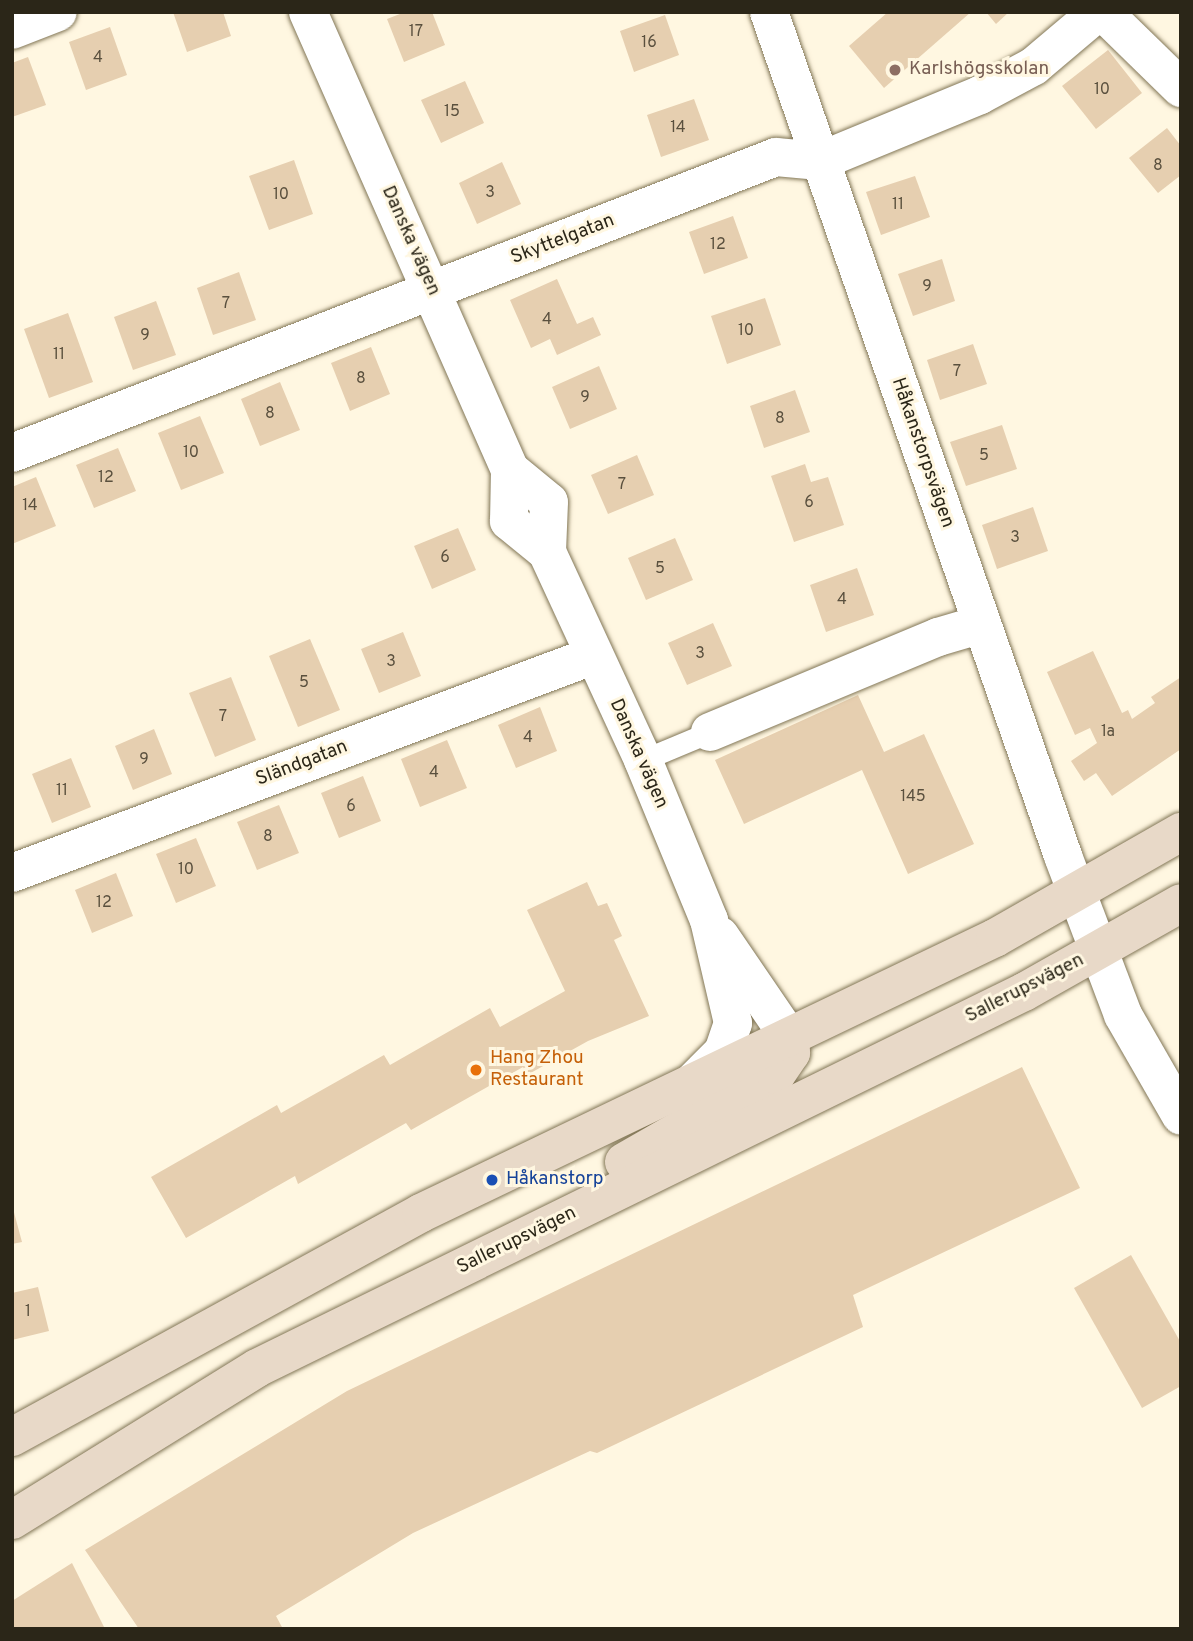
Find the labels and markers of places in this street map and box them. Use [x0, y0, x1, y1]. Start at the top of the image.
place label: Karlshögsskolan [909, 59, 1049, 81]
marker: Karlshögsskolan [887, 62, 903, 78]
place label: Hang Zhou Restaurant [490, 1048, 584, 1092]
marker: Hang Zhou Restaurant [468, 1062, 484, 1078]
place label: Håkanstorp [506, 1169, 604, 1191]
marker: Håkanstorp [484, 1172, 500, 1188]

